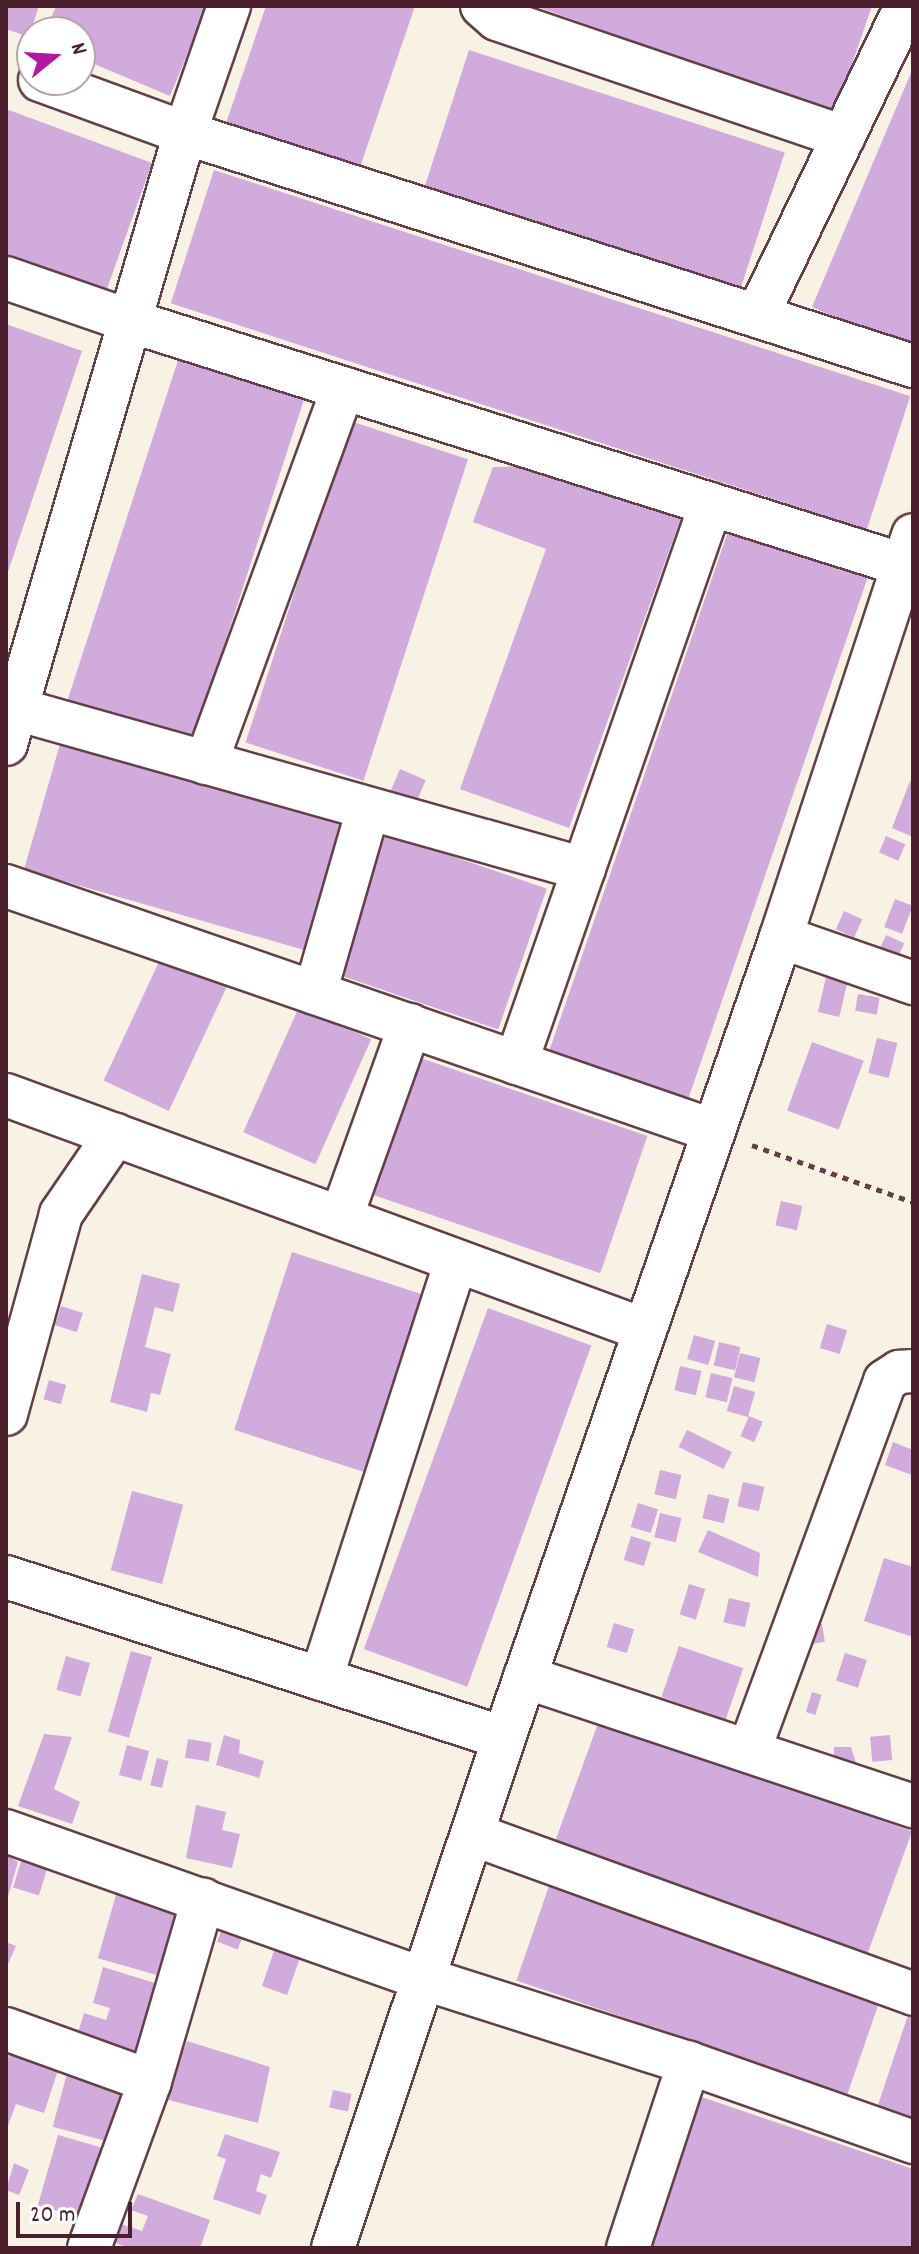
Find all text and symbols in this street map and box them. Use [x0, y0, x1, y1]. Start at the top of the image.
north arrow [16, 16, 96, 96]
text: N [61, 39, 94, 59]
scale bar [20, 2186, 136, 2236]
text: 20 m [30, 2199, 76, 2233]

